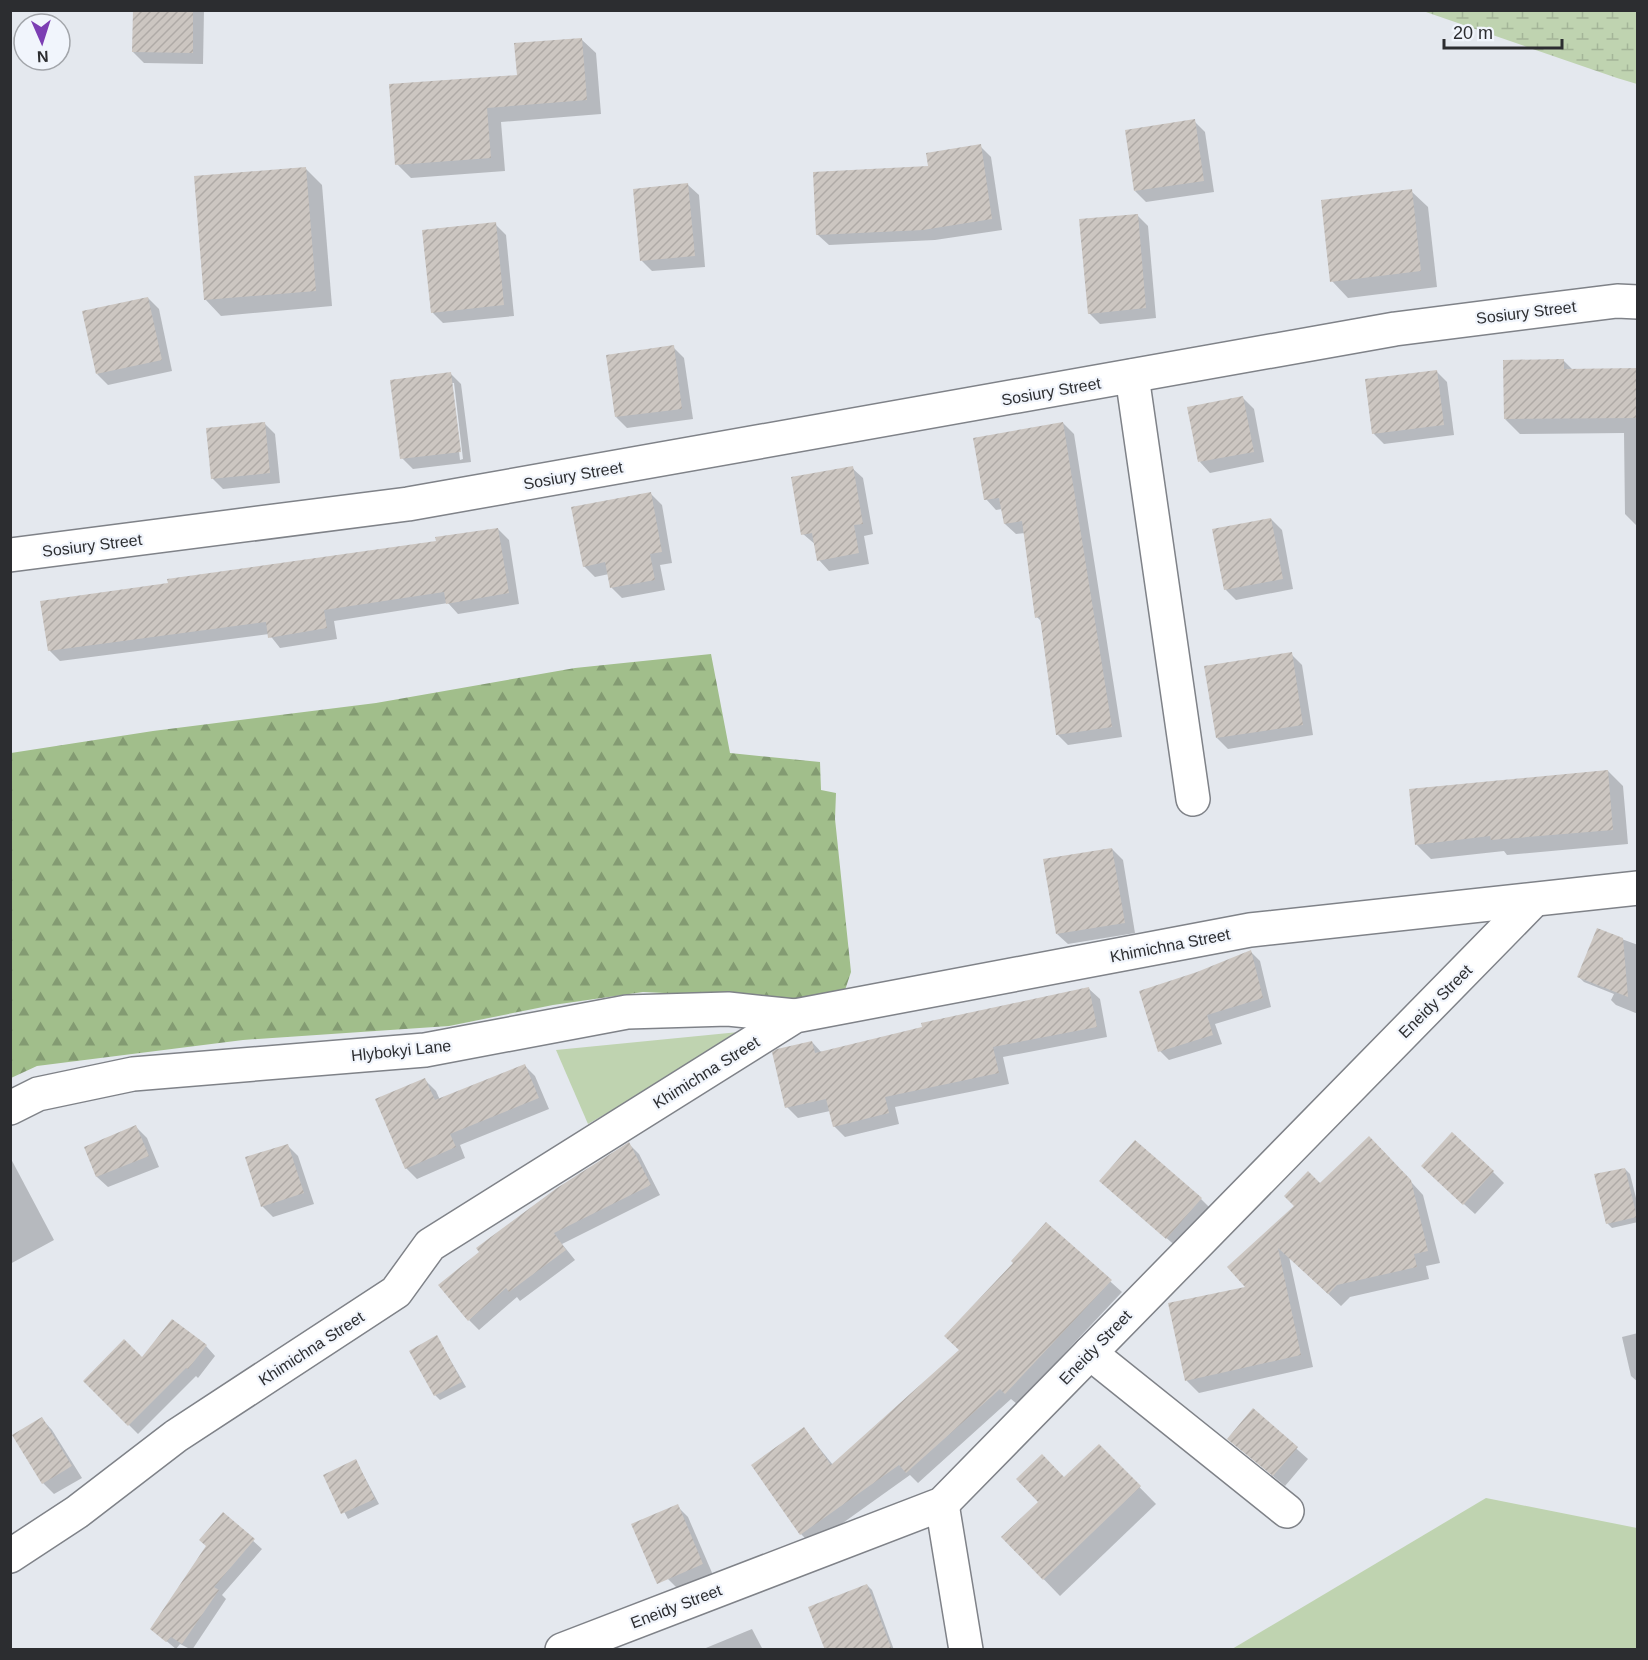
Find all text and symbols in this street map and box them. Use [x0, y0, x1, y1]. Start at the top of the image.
north arrow [12, 12, 72, 72]
scale bar [1444, 12, 1562, 50]
text: 20 m [1453, 23, 1493, 43]
text: N [37, 48, 49, 65]
street label: Sosiury Street [1475, 298, 1578, 327]
street label: Sosiury Street [1000, 374, 1103, 409]
street label: Sosiury Street [522, 458, 625, 493]
street label: Sosiury Street [41, 531, 144, 560]
street label: Khimichna Street [1109, 925, 1232, 965]
street label: Eneidy Street [1395, 961, 1476, 1041]
street label: Khimichna Street [650, 1033, 763, 1112]
street label: Hlybokyi Lane [350, 1037, 452, 1064]
street label: Eneidy Street [1056, 1306, 1135, 1388]
street label: Khimichna Street [256, 1308, 367, 1389]
street label: Eneidy Street [628, 1581, 725, 1632]

